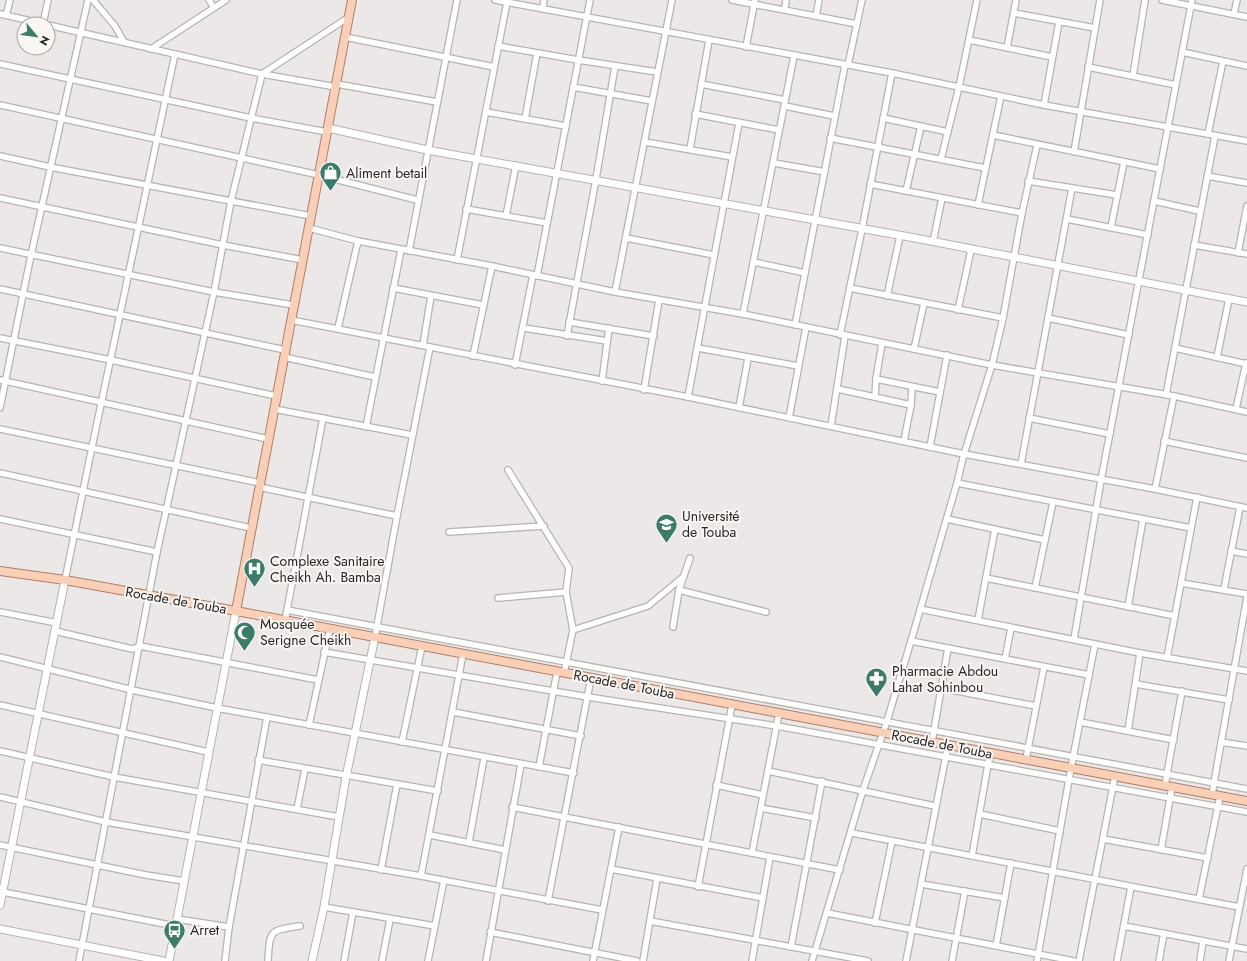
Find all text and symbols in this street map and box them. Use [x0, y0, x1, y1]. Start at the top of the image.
north arrow [16, 16, 56, 56]
text: N [36, 33, 54, 49]
shop icon: Aliment betail [318, 160, 344, 193]
place label: Aliment betail [346, 163, 427, 183]
place label: Université de Touba [682, 506, 740, 542]
school or university icon: Université de Touba [654, 511, 680, 544]
place label: Complexe Sanitaire Cheikh Ah. Bamba [270, 551, 384, 587]
hospital icon: Complexe Sanitaire Cheikh Ah. Bamba [242, 556, 268, 589]
street label: Rocade de Touba [124, 581, 228, 619]
place label: Mosquée Serigne Cheikh [260, 614, 351, 650]
mosque icon: Mosquée Serigne Cheikh [231, 619, 257, 652]
place label: Pharmacie Abdou Lahat Sohinbou [892, 661, 998, 697]
street label: Rocade de Touba [572, 664, 676, 704]
pharmacy icon: Pharmacie Abdou Lahat Sohinbou [863, 666, 889, 699]
street label: Rocade de Touba [890, 724, 994, 764]
bus stop icon: Arret [162, 917, 188, 950]
place label: Arret [190, 920, 220, 940]

